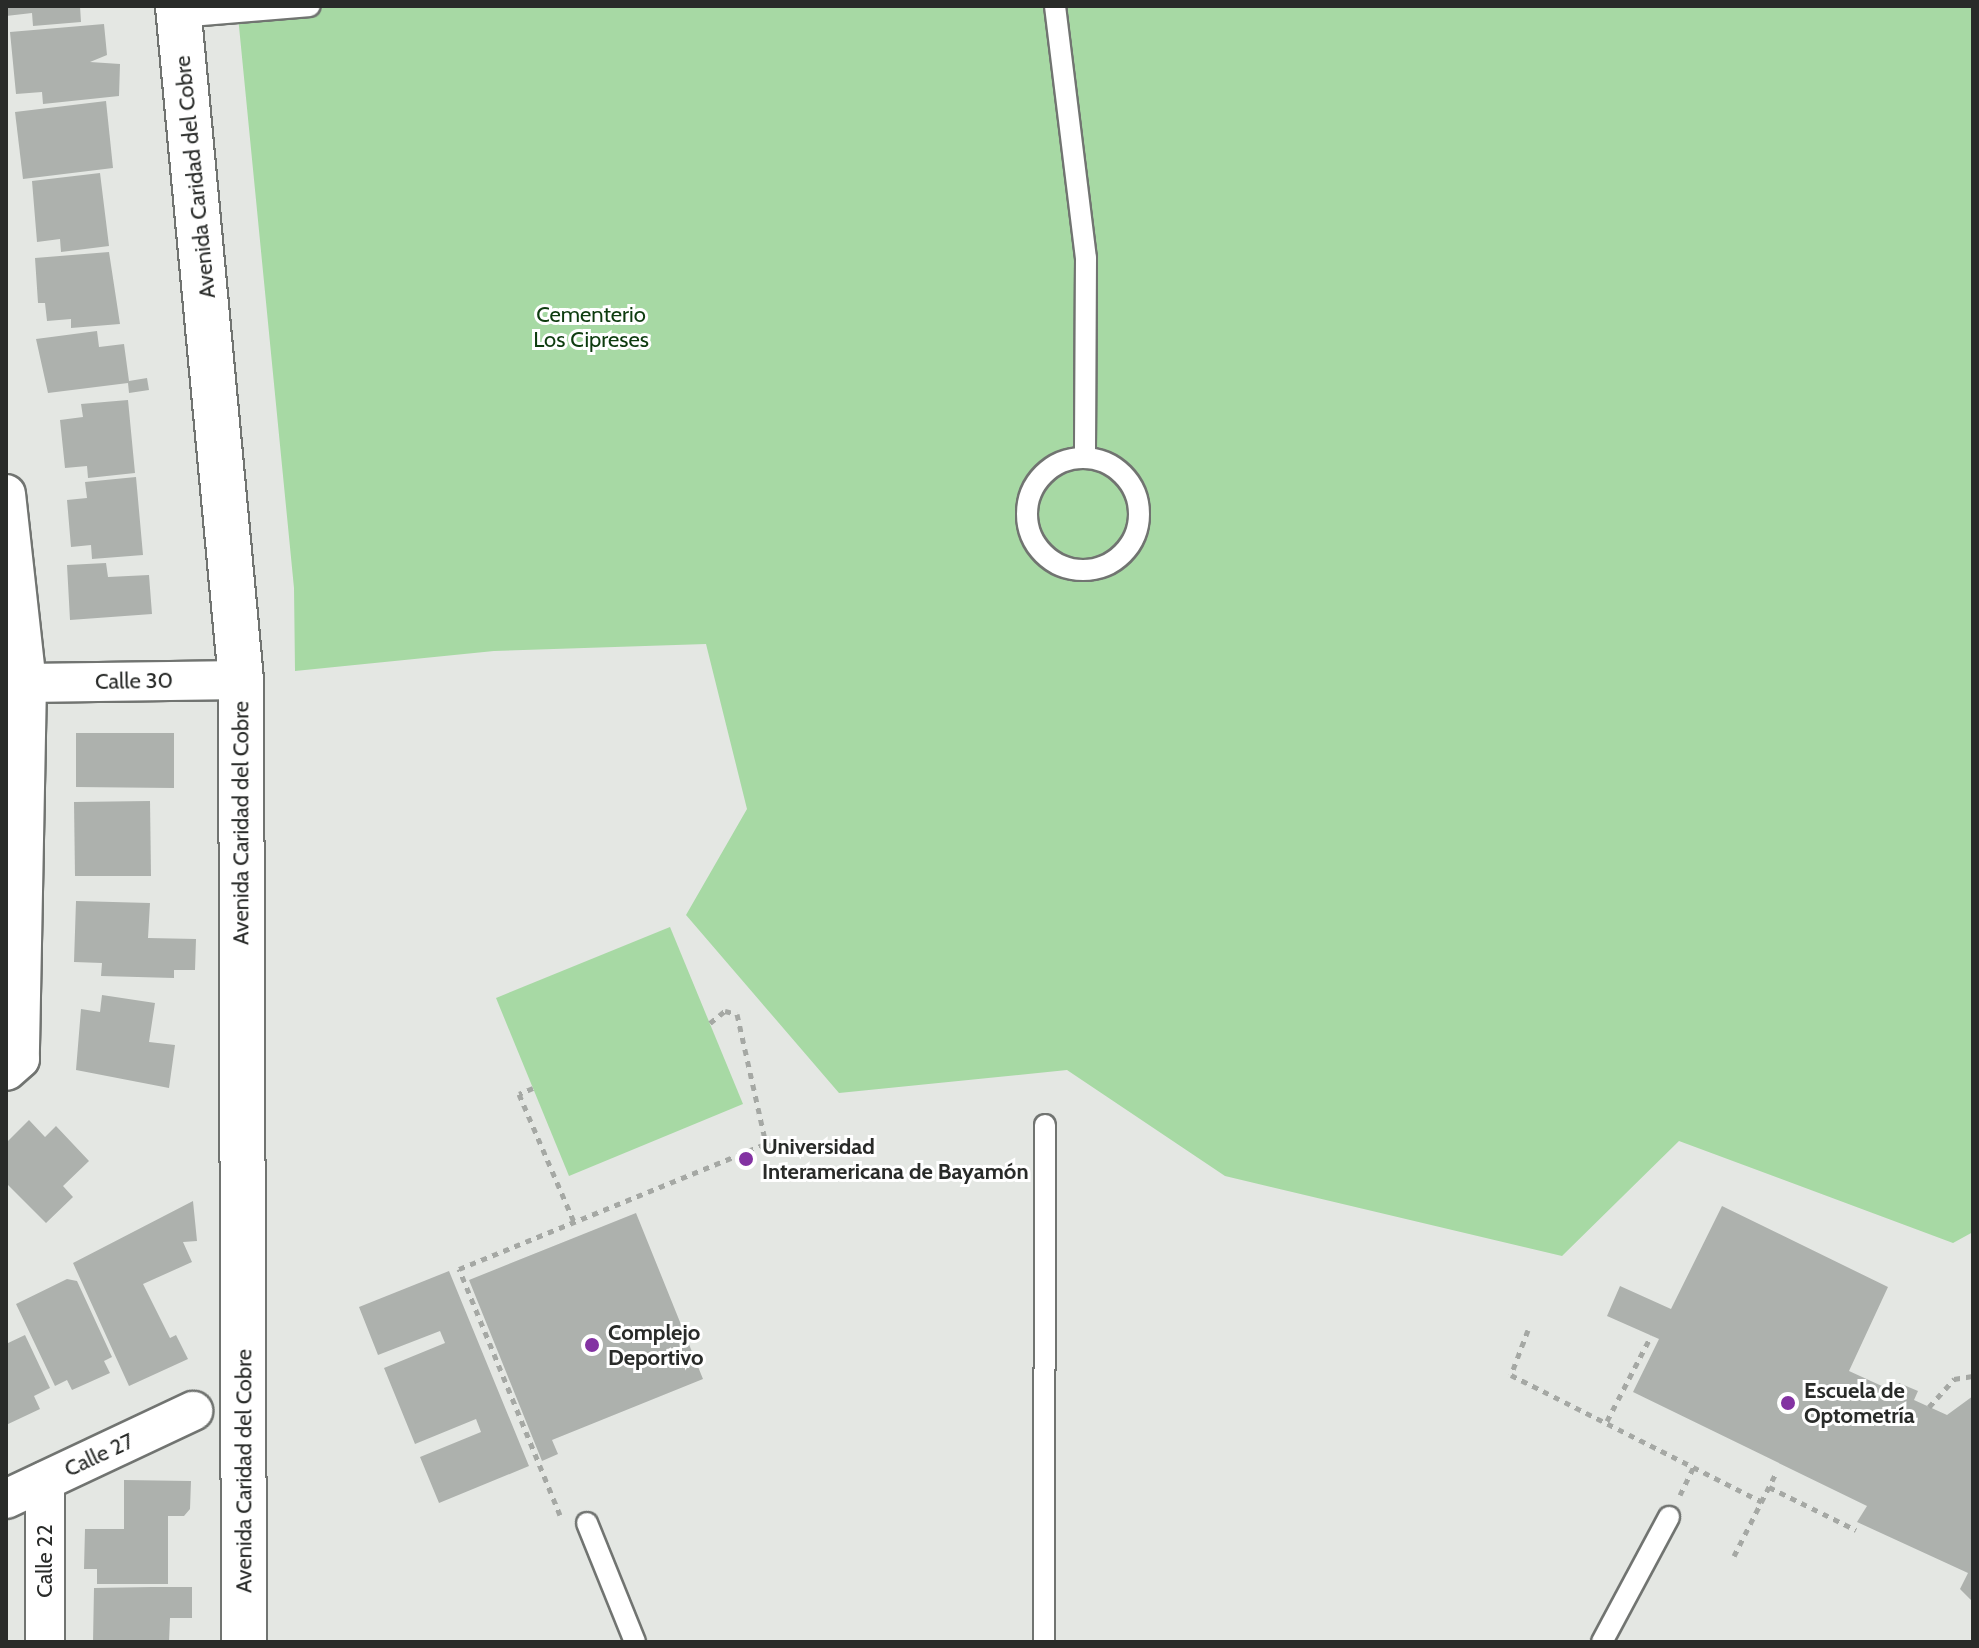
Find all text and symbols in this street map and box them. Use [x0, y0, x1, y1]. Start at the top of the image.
street label: Avenida Caridad del Cobre [169, 54, 221, 300]
park label: Cementerio Los Cipreses [533, 301, 649, 352]
street label: Calle 30 [95, 667, 173, 695]
street label: Avenida Caridad del Cobre [228, 701, 254, 945]
place label: Universidad Interamericana de Bayamón [762, 1133, 1029, 1184]
marker: Universidad Interamericana de Bayamón [737, 1150, 755, 1168]
place label: Complejo Deportivo [608, 1319, 704, 1370]
marker: Complejo Deportivo [583, 1336, 601, 1354]
street label: Avenida Caridad del Cobre [231, 1349, 257, 1593]
place label: Escuela de Optometría [1804, 1377, 1915, 1428]
marker: Escuela de Optometría [1779, 1394, 1797, 1412]
street label: Calle 27 [60, 1428, 138, 1482]
street label: Calle 22 [32, 1524, 58, 1598]

